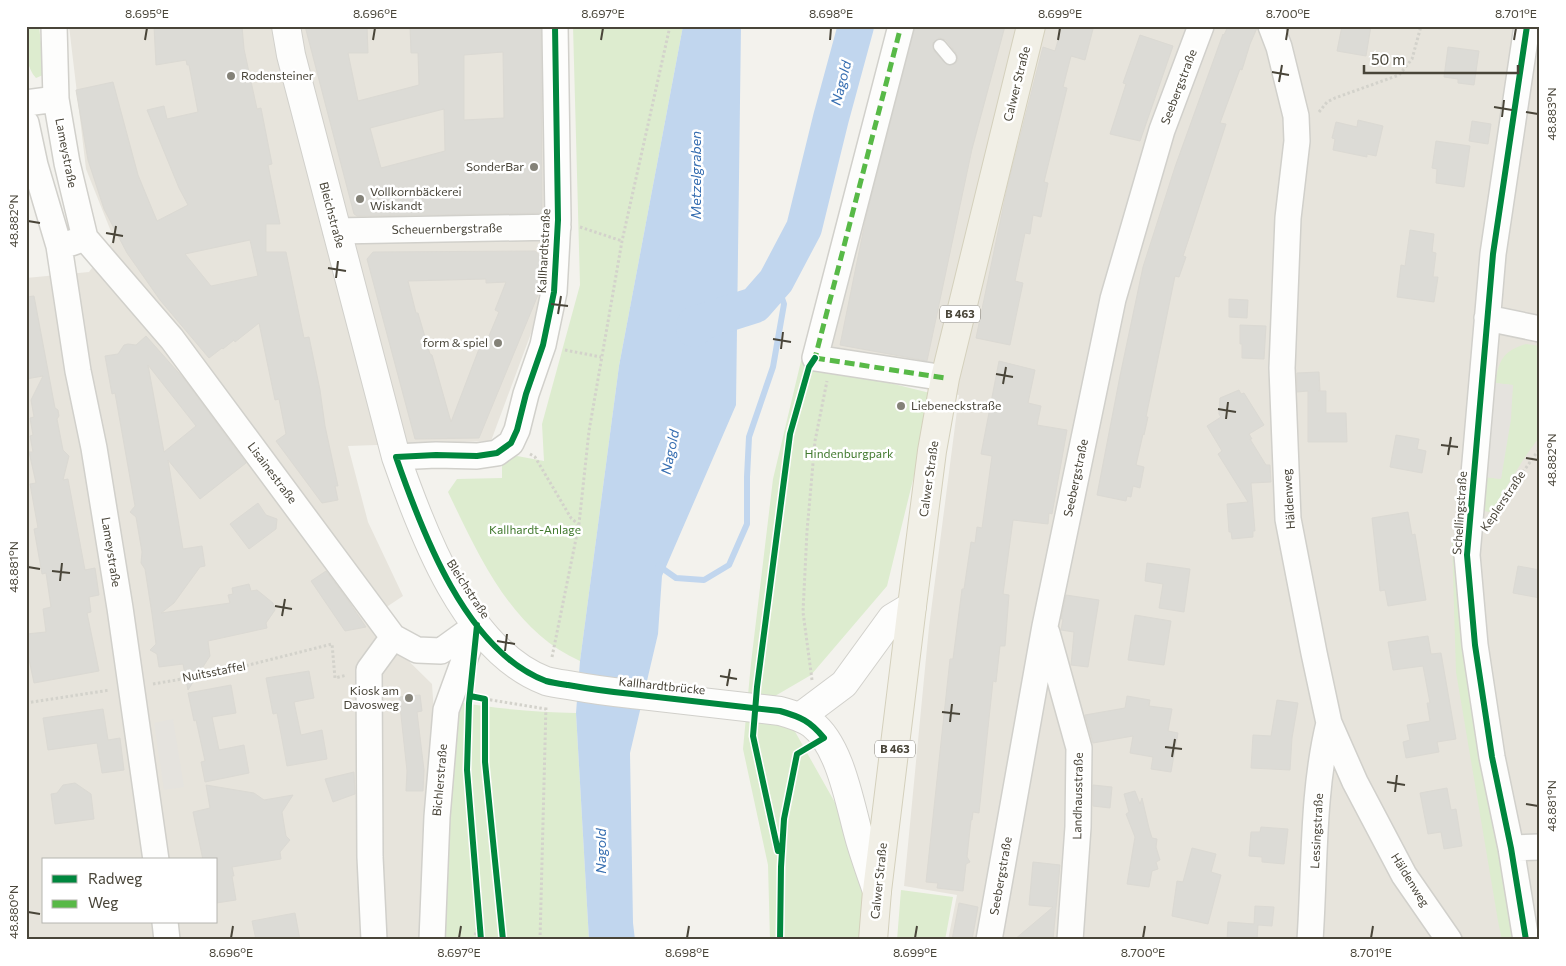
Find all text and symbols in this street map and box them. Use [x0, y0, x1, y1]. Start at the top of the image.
text: 8.695°E [125, 6, 169, 20]
text: 8.696°E [353, 6, 397, 20]
text: 8.697°E [581, 6, 625, 20]
text: 8.698°E [809, 6, 853, 20]
text: 8.699°E [1038, 6, 1082, 20]
text: 8.700°E [1266, 6, 1310, 20]
text: 8.701°E [1495, 6, 1537, 20]
scale bar [1364, 42, 1517, 74]
street label: Calwer Straße [1000, 45, 1032, 123]
street label: Seebergstraße [1157, 47, 1199, 126]
text: 50 m [1371, 50, 1405, 68]
water label: Nagold [827, 58, 854, 107]
place label: Rodensteiner [241, 68, 314, 82]
marker: Rodensteiner [225, 70, 237, 82]
text: 48.883°N [1544, 88, 1558, 140]
street label: Lameystraße [53, 117, 81, 189]
water label: Metzelgraben [687, 131, 704, 219]
place label: SonderBar [466, 159, 524, 173]
marker: SonderBar [528, 161, 540, 173]
street label: Bleichstraße [317, 180, 349, 249]
place label: Vollkornbäckerei Wiskandt [370, 184, 462, 212]
marker: Vollkornbäckerei Wiskandt [354, 193, 366, 205]
text: 48.882°N [6, 195, 20, 247]
street label: Kallhardtstraße [534, 208, 552, 294]
street label: Scheuernbergstraße [392, 220, 502, 236]
road number: B 463 [940, 306, 980, 322]
place label: form & spiel [423, 335, 488, 349]
marker: form & spiel [492, 337, 504, 349]
place label: Liebeneckstraße [911, 398, 1001, 412]
marker: Liebeneckstraße [895, 400, 907, 412]
water label: Nagold [657, 427, 682, 476]
text: 48.882°N [1544, 434, 1558, 486]
street label: Seebergstraße [1060, 438, 1090, 518]
street label: Lisainestraße [245, 439, 300, 506]
street label: Calwer Straße [916, 440, 940, 518]
park label: Hindenburgpark [805, 446, 894, 460]
street label: Häldenweg [1279, 468, 1297, 530]
street label: Keplerstraße [1477, 468, 1528, 533]
street label: Schellingstraße [1449, 471, 1469, 555]
street label: Lameystraße [100, 516, 124, 588]
park label: Kallhardt-Anlage [489, 522, 581, 536]
text: 48.881°N [6, 541, 20, 593]
street label: Bleichstraße [444, 556, 493, 621]
street label: Nuitsstaffel [181, 658, 247, 684]
street label: Kallhardtbrücke [618, 673, 706, 697]
place label: Kiosk am Davosweg [343, 683, 399, 711]
marker: Kiosk am Davosweg [403, 692, 415, 704]
road number: B 463 [875, 741, 915, 758]
street label: Bichlerstraße [429, 743, 449, 817]
street label: Landhausstraße [1069, 752, 1085, 840]
text: 48.881°N [1544, 780, 1558, 832]
street label: Lessingstraße [1307, 793, 1325, 869]
water label: Nagold [592, 827, 609, 874]
street label: Seebergstraße [986, 836, 1014, 916]
street label: Calwer Straße [867, 842, 889, 920]
street label: Häldenweg [1389, 850, 1433, 909]
legend [42, 858, 218, 924]
text: Radweg [88, 869, 142, 887]
text: 48.880°N [6, 885, 20, 939]
text: Weg [88, 893, 118, 911]
text: 8.696°E [209, 945, 253, 959]
text: 8.697°E [437, 945, 481, 959]
text: 8.698°E [665, 945, 709, 959]
text: 8.699°E [893, 945, 937, 959]
text: 8.700°E [1121, 945, 1165, 959]
text: 8.701°E [1350, 945, 1392, 959]

